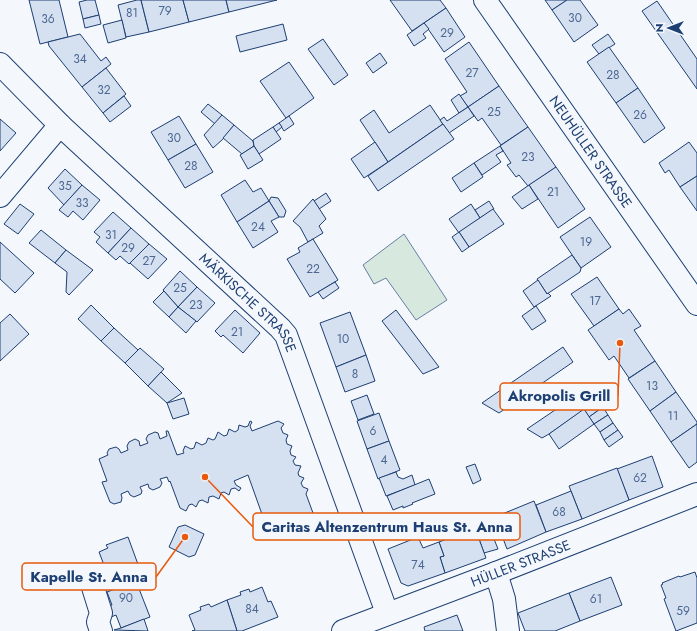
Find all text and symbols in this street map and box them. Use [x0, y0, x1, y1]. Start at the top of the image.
house number: 79 [158, 2, 172, 20]
house number: 81 [126, 4, 138, 22]
north arrow [649, 8, 689, 48]
house number: 30 [568, 9, 582, 27]
house number: 36 [41, 10, 55, 28]
house number: 29 [440, 24, 454, 42]
text: N [651, 24, 667, 32]
house number: 34 [73, 50, 87, 68]
house number: 27 [465, 64, 479, 82]
house number: 28 [606, 66, 620, 84]
house number: 32 [97, 81, 111, 99]
street label: NEUHÜLLER STRASSE [545, 92, 637, 212]
house number: 25 [487, 103, 501, 121]
house number: 26 [633, 106, 647, 124]
house number: 30 [167, 129, 181, 147]
house number: 23 [521, 148, 535, 166]
house number: 28 [184, 157, 198, 175]
house number: 35 [58, 177, 72, 195]
house number: 21 [547, 183, 559, 201]
house number: 33 [75, 194, 89, 212]
house number: 24 [251, 218, 265, 236]
house number: 31 [105, 226, 117, 244]
house number: 19 [580, 233, 592, 251]
house number: 29 [121, 239, 135, 257]
street label: MÄRKISCHE STRASSE [195, 248, 301, 355]
house number: 27 [142, 252, 156, 270]
house number: 22 [306, 260, 320, 278]
house number: 25 [173, 279, 187, 297]
house number: 17 [589, 292, 602, 310]
house number: 23 [189, 296, 203, 314]
house number: 21 [231, 323, 243, 341]
house number: 10 [337, 330, 349, 348]
house number: 8 [352, 365, 358, 383]
house number: 13 [646, 377, 658, 395]
callout: Akropolis Grill [500, 383, 618, 410]
text: Akropolis Grill [507, 385, 610, 407]
house number: 11 [668, 407, 678, 425]
house number: 6 [370, 422, 377, 440]
house number: 4 [381, 451, 388, 469]
house number: 62 [633, 469, 647, 487]
house number: 68 [552, 503, 566, 521]
callout: Caritas Altenzentrum Haus St. Anna [253, 513, 520, 540]
text: Caritas Altenzentrum Haus St. Anna [261, 516, 513, 538]
street label: HÜLLER STRASSE [468, 535, 573, 592]
house number: 74 [411, 556, 425, 574]
callout: Kapelle St. Anna [22, 563, 156, 590]
text: Kapelle St. Anna [30, 566, 148, 588]
house number: 90 [119, 589, 133, 607]
house number: 61 [590, 590, 602, 608]
house number: 84 [245, 600, 259, 618]
house number: 59 [676, 602, 690, 620]

